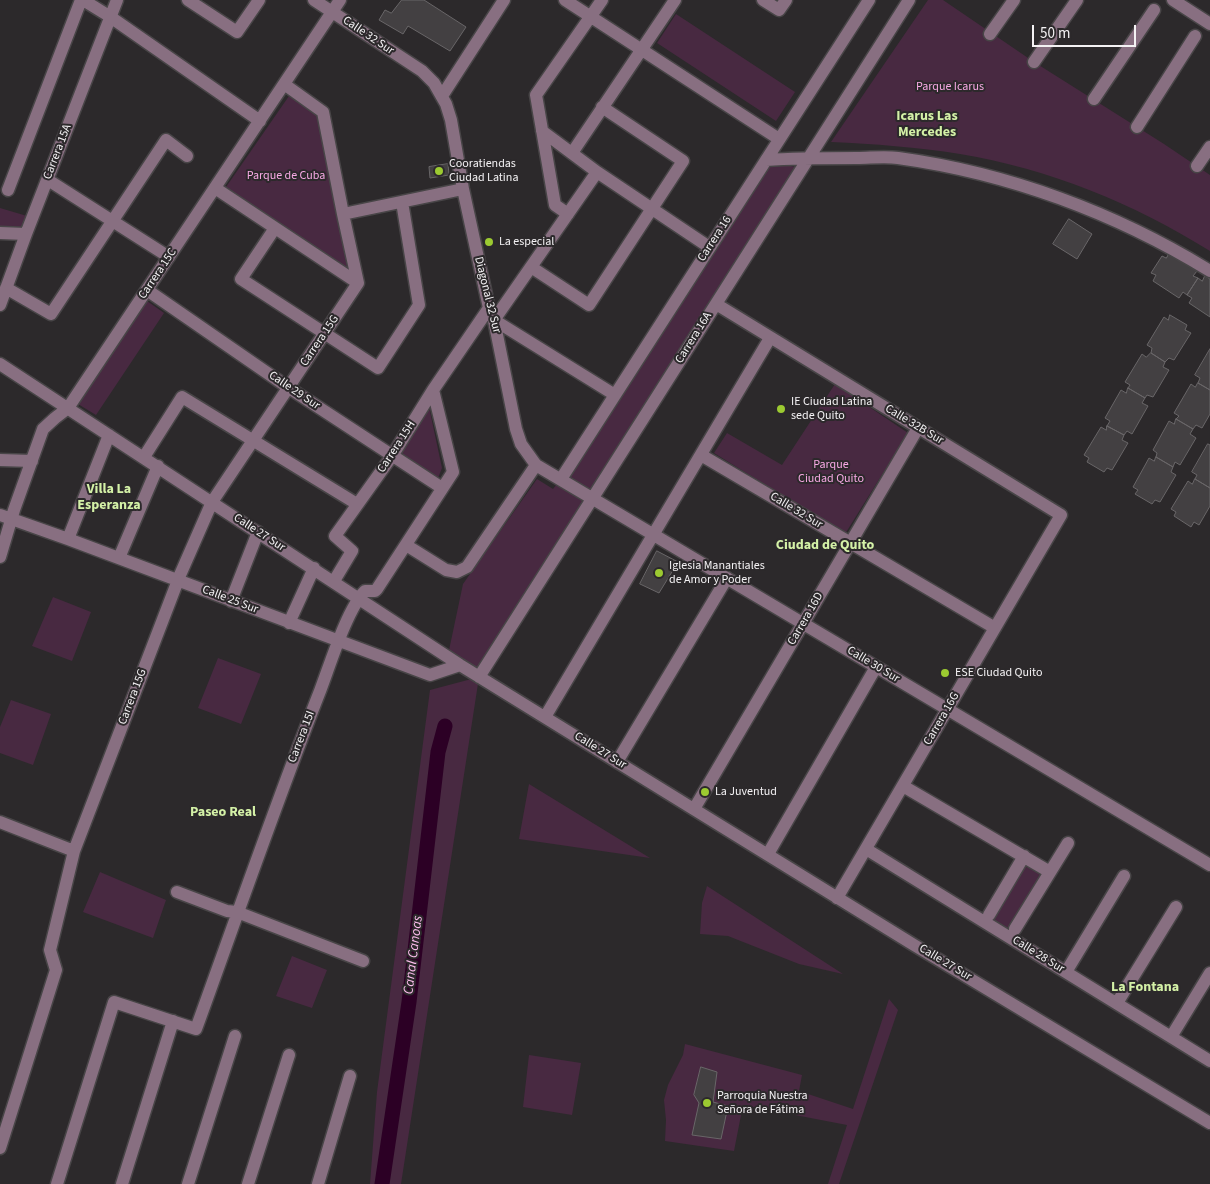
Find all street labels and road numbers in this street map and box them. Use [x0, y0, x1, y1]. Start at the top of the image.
street label: Calle 32 Sur [340, 14, 396, 58]
street label: Carrera 15A [41, 122, 75, 182]
street label: Carrera 16 [695, 214, 735, 264]
street label: Carrera 15C [136, 246, 180, 302]
street label: Diagonal 32 Sur [471, 255, 503, 335]
street label: Carrera 16A [673, 310, 715, 366]
street label: Carrera 15G [298, 313, 342, 369]
street label: Calle 29 Sur [266, 369, 322, 413]
street label: Calle 32B Sur [882, 402, 946, 448]
street label: Carrera 15H [375, 418, 419, 476]
street label: Calle 32 Sur [767, 490, 825, 532]
street label: Calle 27 Sur [230, 511, 288, 555]
street label: Calle 25 Sur [200, 583, 260, 617]
street label: Carrera 16D [785, 590, 827, 648]
street label: Calle 30 Sur [844, 644, 902, 686]
street label: Carrera 15G [116, 667, 150, 727]
street label: Carrera 16G [921, 690, 963, 748]
street label: Carrera 15I [286, 709, 318, 765]
street label: Calle 27 Sur [571, 729, 629, 773]
street label: Calle 28 Sur [1009, 933, 1067, 977]
street label: Calle 27 Sur [916, 942, 974, 984]

